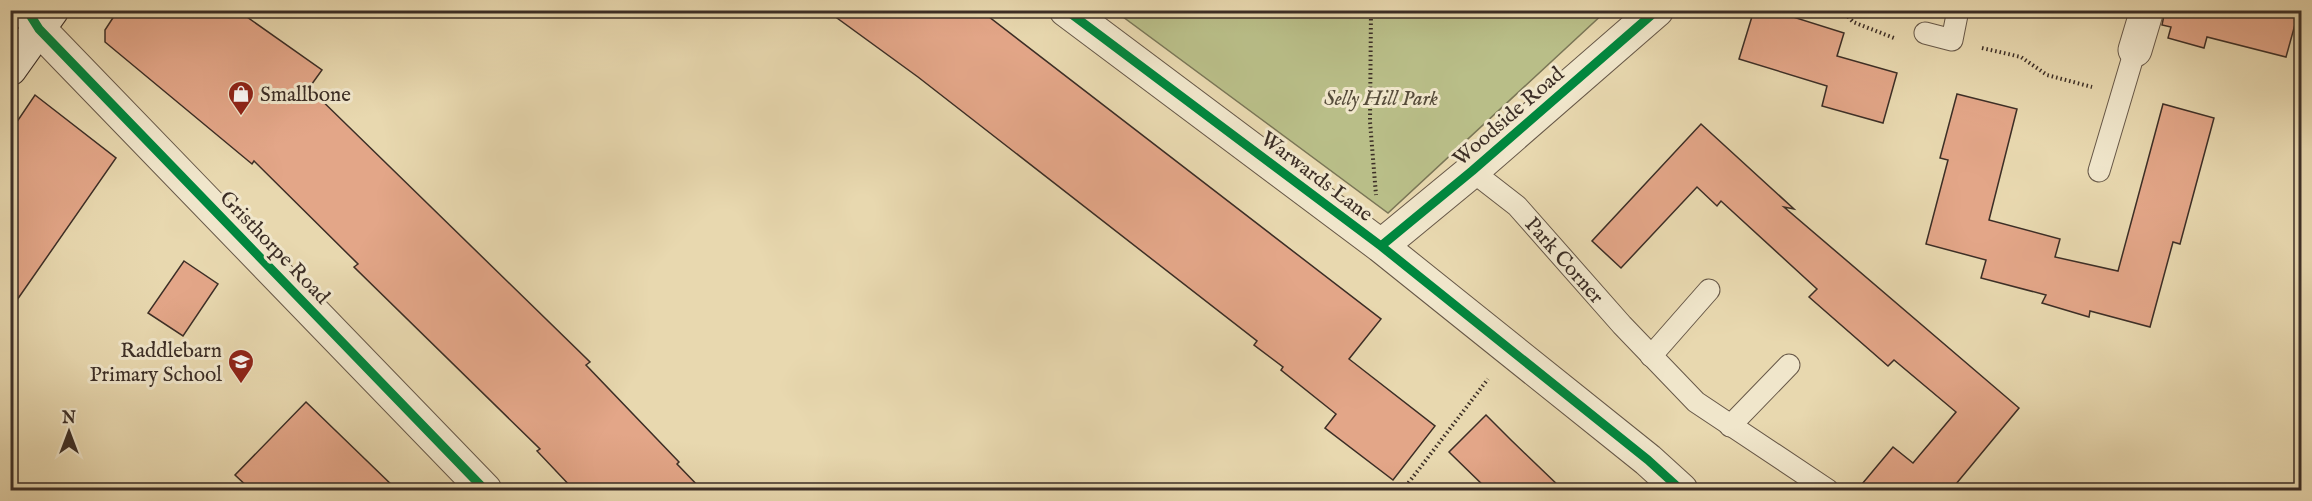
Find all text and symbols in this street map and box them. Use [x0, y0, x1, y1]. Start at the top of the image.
street label: Woodside Road [1448, 61, 1571, 173]
shop icon: Smallbone [226, 79, 256, 117]
place label: Smallbone [260, 82, 351, 109]
park label: Selly Hill Park [1324, 86, 1439, 113]
street label: Warwards Lane [1254, 126, 1378, 229]
street label: Gristhorpe Road [213, 186, 336, 311]
street label: Park Corner [1518, 212, 1609, 310]
place label: Raddlebarn Primary School [89, 338, 222, 389]
school or university icon: Raddlebarn Primary School [226, 347, 256, 385]
north arrow [39, 402, 99, 462]
text: N [61, 409, 76, 429]

